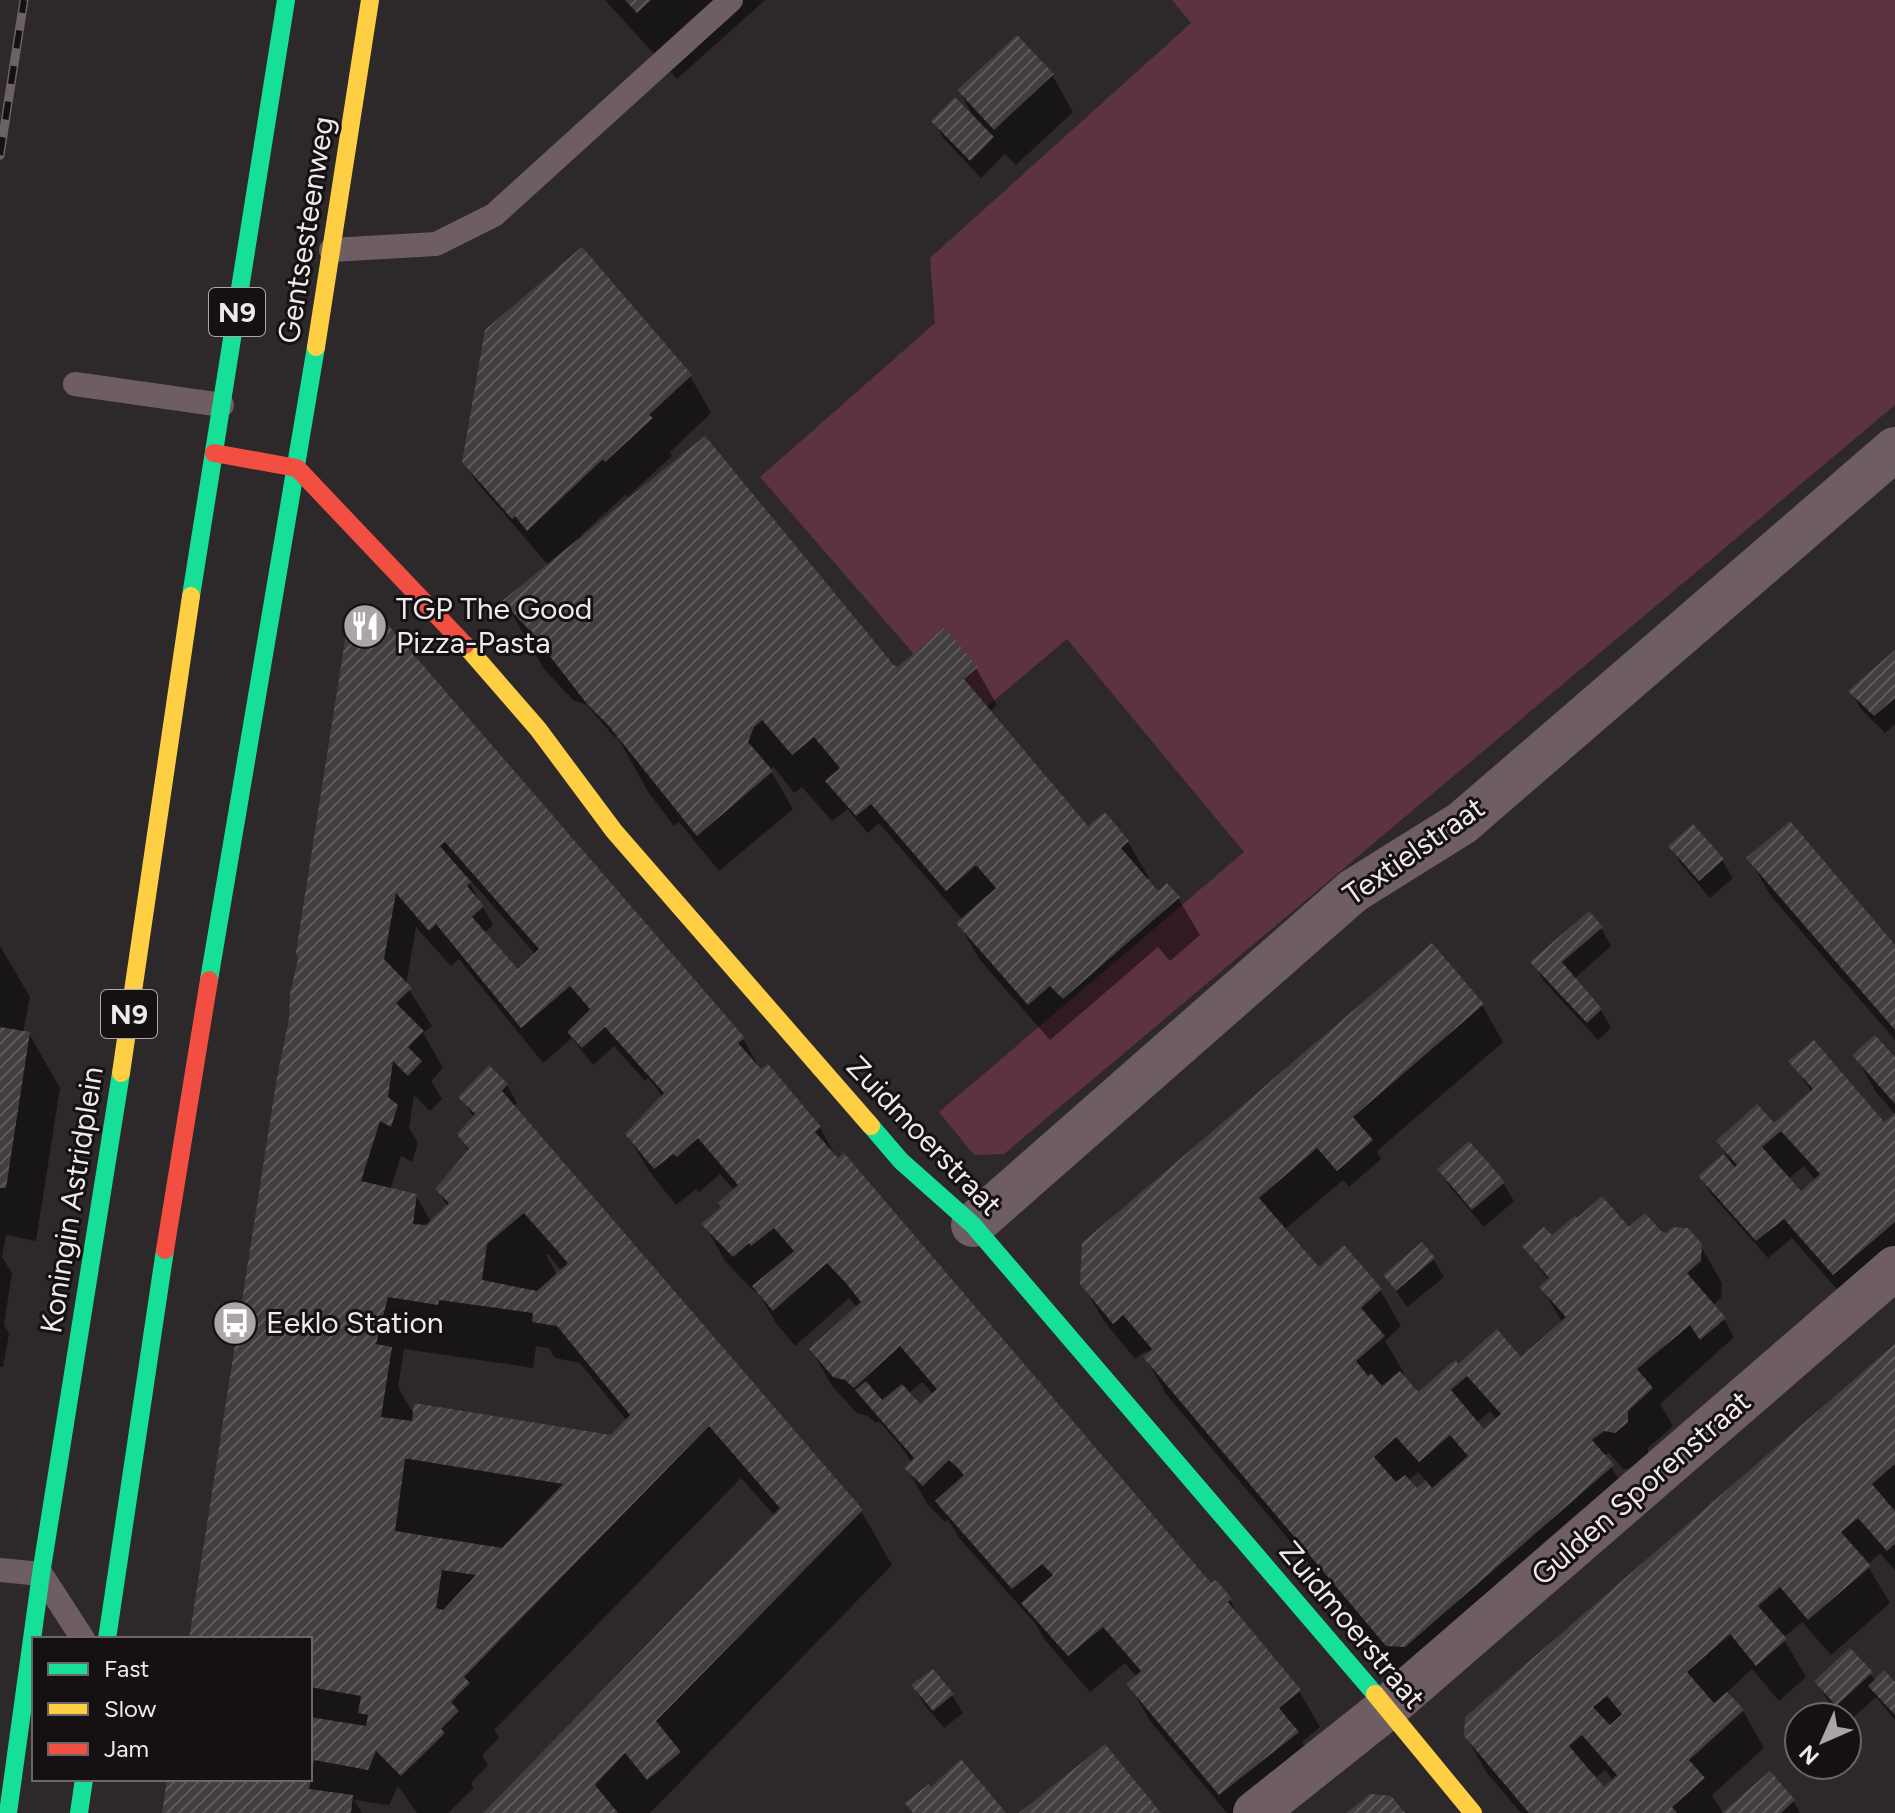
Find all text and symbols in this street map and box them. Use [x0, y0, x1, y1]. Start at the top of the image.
street label: Gentsesteenweg [269, 114, 342, 346]
road number: N9 [209, 288, 265, 336]
place label: TGP The Good Pizza-Pasta [396, 590, 592, 661]
restaurant icon: TGP The Good Pizza-Pasta [341, 602, 389, 650]
street label: Textielstraat [1336, 788, 1491, 913]
road number: N9 [101, 990, 157, 1038]
street label: Zuidmoerstraat [839, 1048, 1010, 1223]
street label: Koningin Astridplein [32, 1064, 111, 1336]
bus stop icon: Eeklo Station [211, 1299, 259, 1347]
place label: Eeklo Station [266, 1304, 444, 1341]
street label: Gulden Sporenstraat [1523, 1382, 1758, 1593]
street label: Zuidmoerstraat [1272, 1533, 1433, 1716]
legend [32, 1637, 312, 1781]
text: Fast [104, 1654, 149, 1683]
text: Slow [104, 1694, 157, 1723]
north arrow [1783, 1701, 1863, 1781]
text: Jam [104, 1734, 149, 1763]
text: N [1794, 1739, 1825, 1770]

